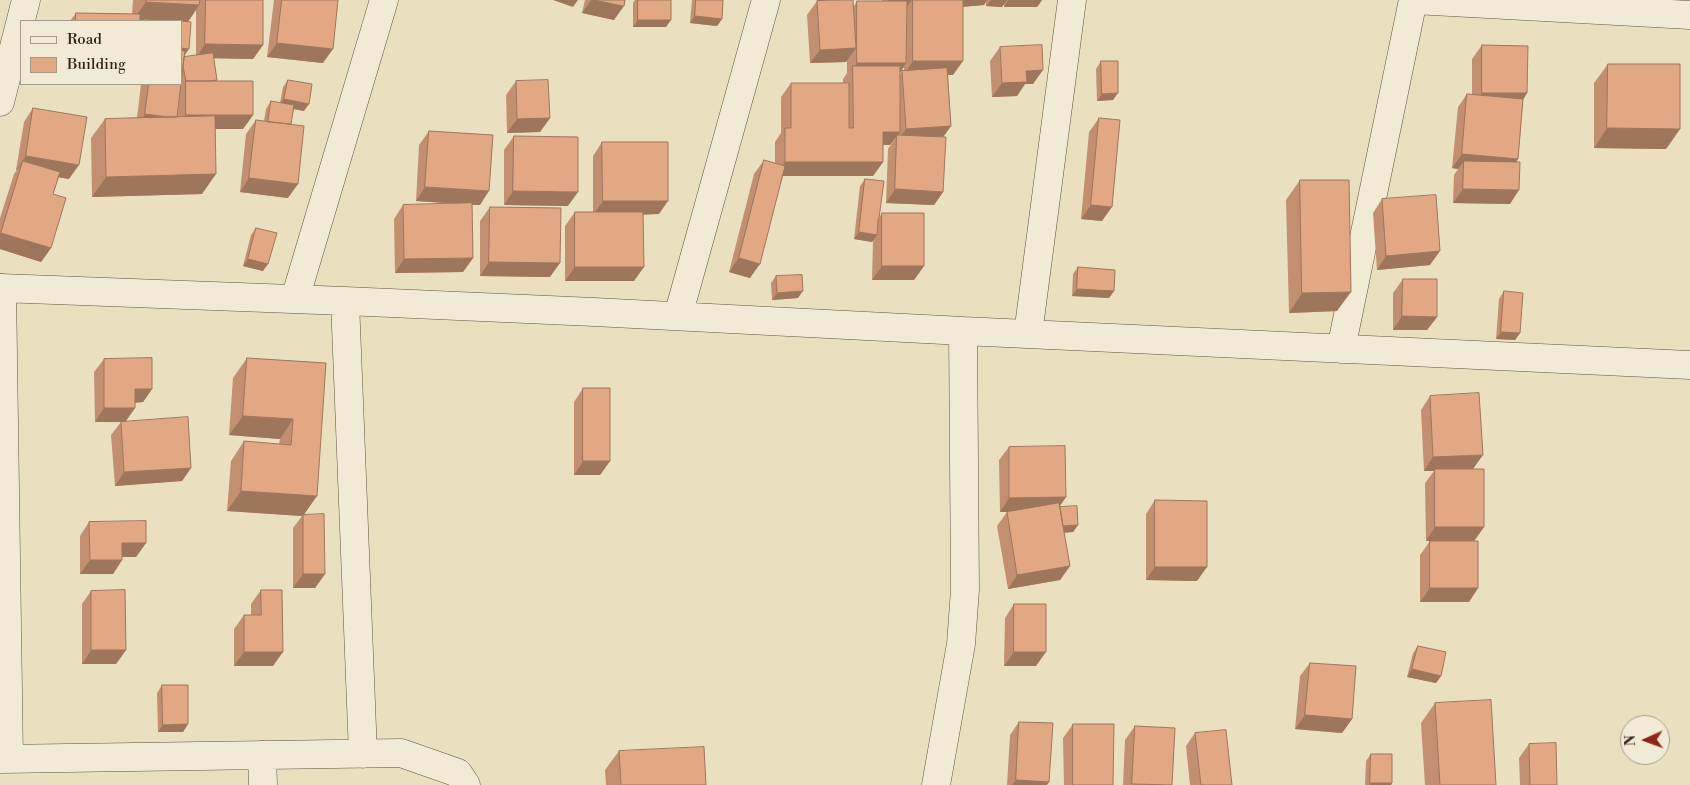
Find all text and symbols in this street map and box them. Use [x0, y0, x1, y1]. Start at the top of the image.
legend [20, 20, 182, 85]
text: Road [67, 30, 102, 49]
text: Building [67, 55, 126, 74]
north arrow [1620, 715, 1670, 765]
text: N [1622, 735, 1640, 746]

